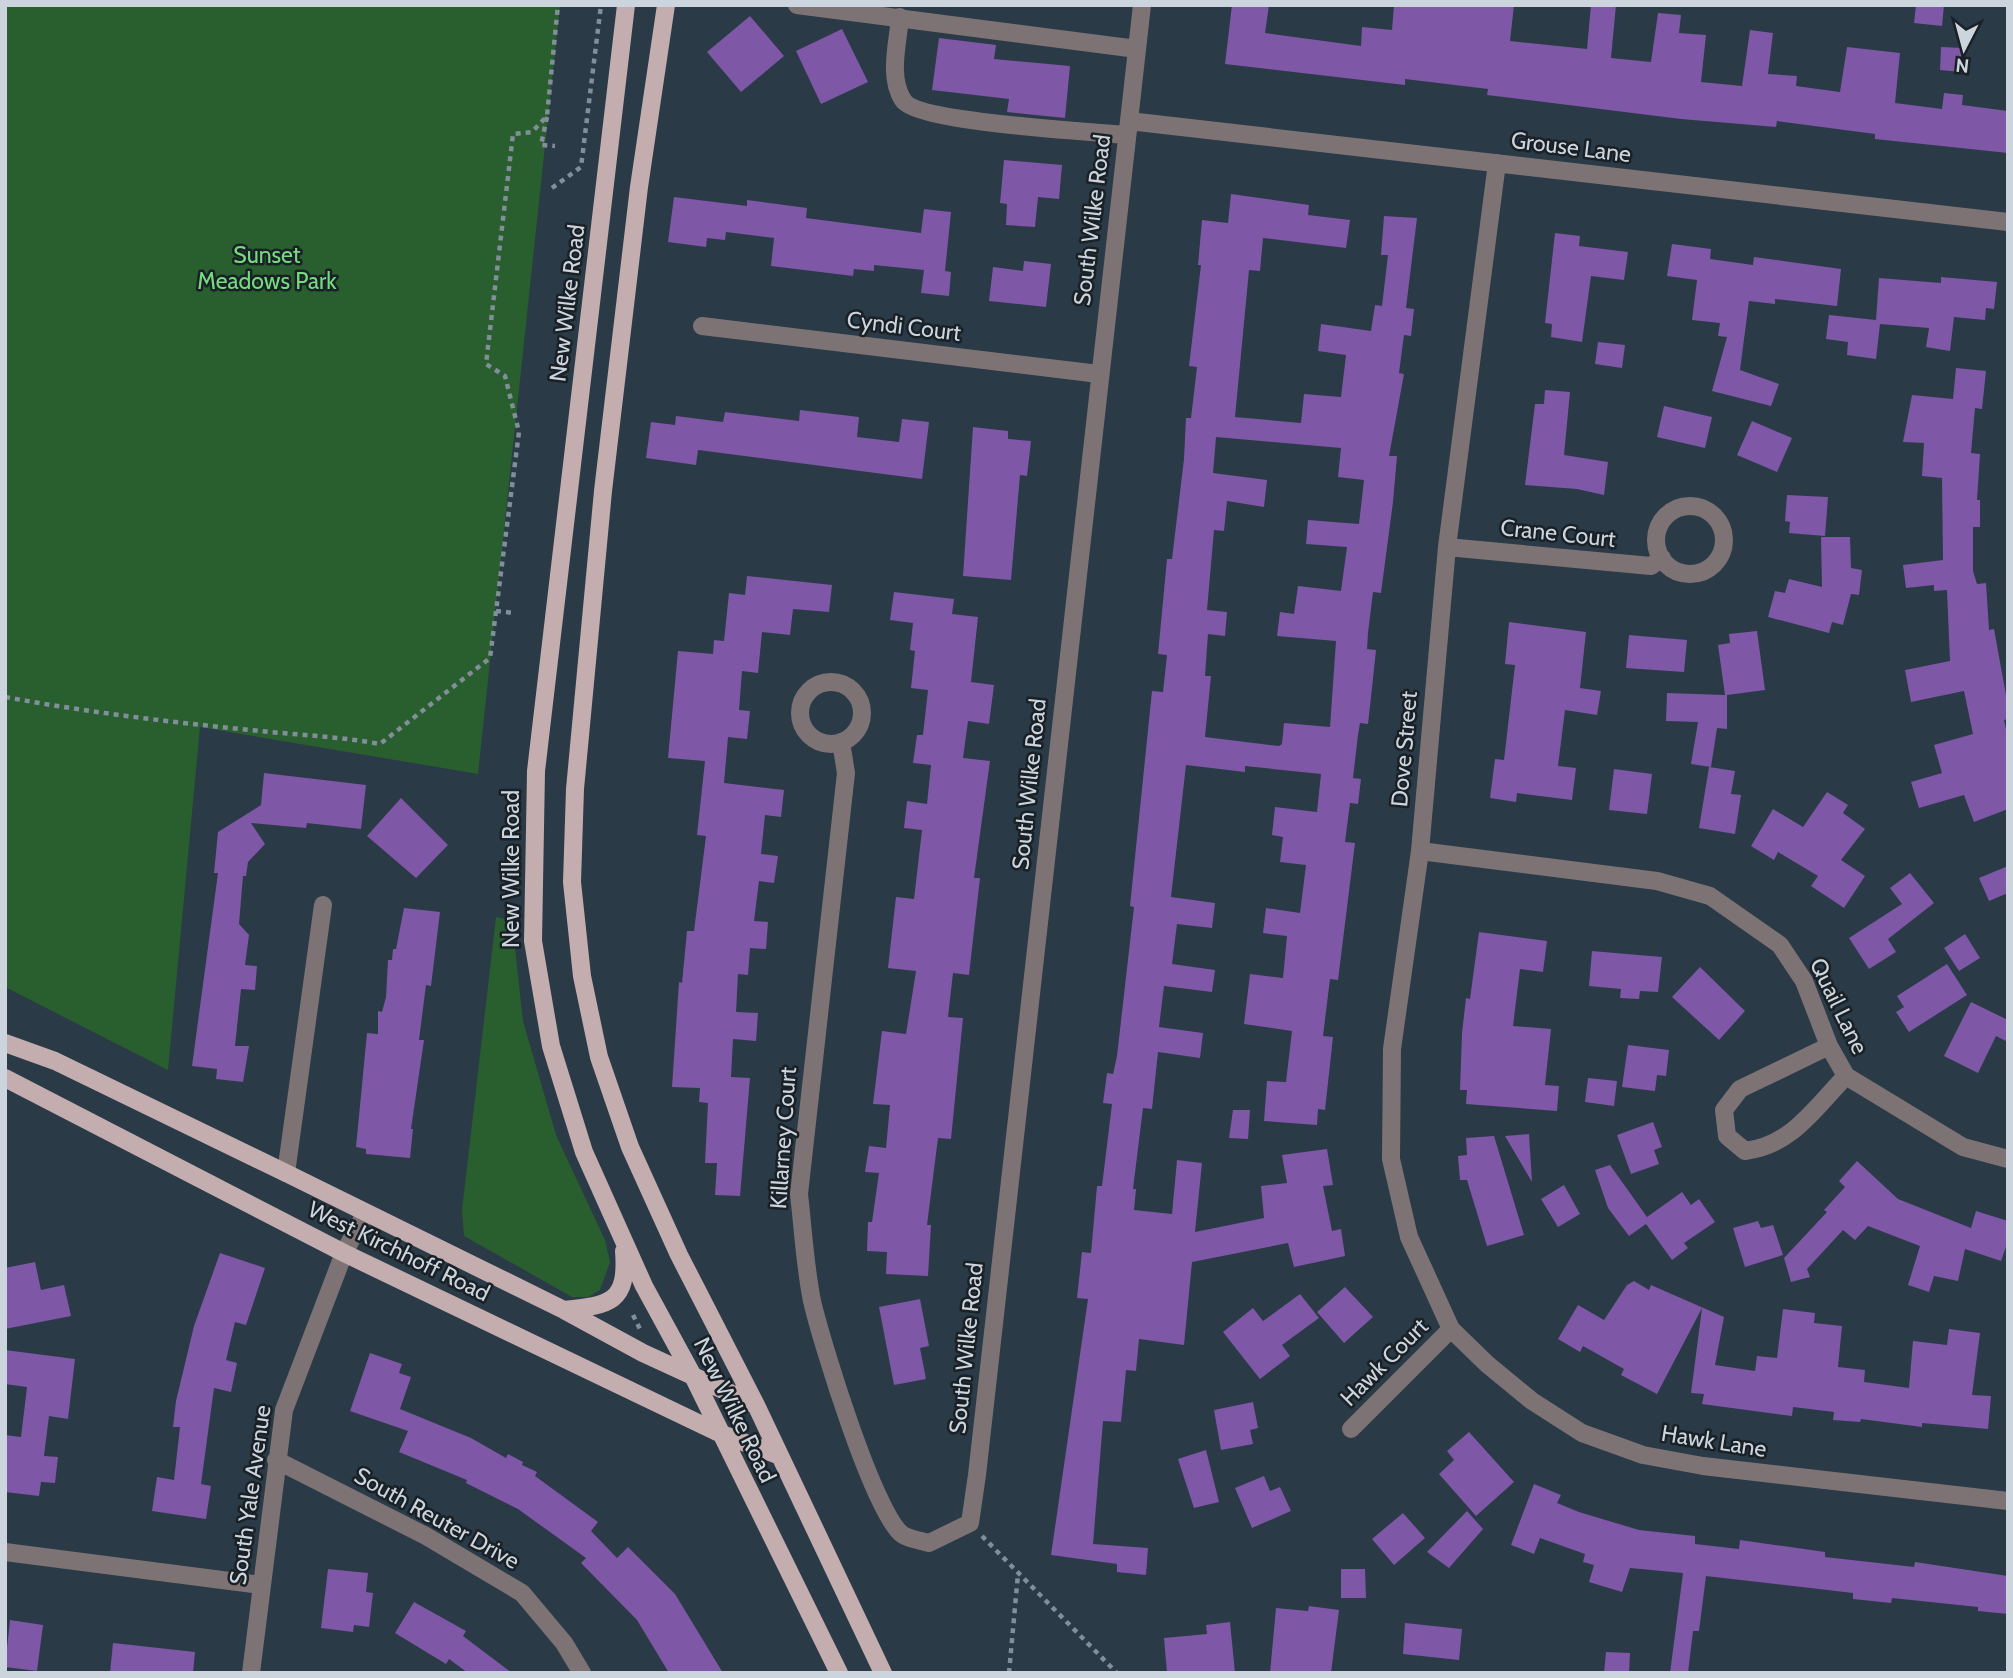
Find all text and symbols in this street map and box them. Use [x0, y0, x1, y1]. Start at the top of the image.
north arrow [1929, 14, 1999, 84]
text: N [1954, 53, 1970, 78]
street label: Grouse Lane [1509, 126, 1633, 168]
street label: South Wilke Road [1068, 133, 1116, 307]
street label: New Wilke Road [543, 223, 591, 383]
park label: Sunset Meadows Park [197, 241, 337, 295]
street label: Cyndi Court [845, 305, 963, 347]
street label: Crane Court [1499, 513, 1617, 553]
street label: Dove Street [1385, 690, 1423, 808]
street label: South Wilke Road [1006, 697, 1052, 871]
street label: New Wilke Road [497, 790, 525, 948]
street label: Quail Lane [1804, 953, 1874, 1059]
street label: Killarney Court [764, 1066, 802, 1210]
street label: West Kirchhoff Road [304, 1195, 494, 1307]
street label: South Wilke Road [943, 1261, 989, 1435]
street label: Hawk Court [1334, 1312, 1434, 1412]
street label: New Wilke Road [688, 1333, 782, 1487]
street label: South Yale Avenue [224, 1403, 277, 1587]
street label: Hawk Lane [1659, 1419, 1769, 1463]
street label: South Reuter Drive [350, 1461, 525, 1575]

